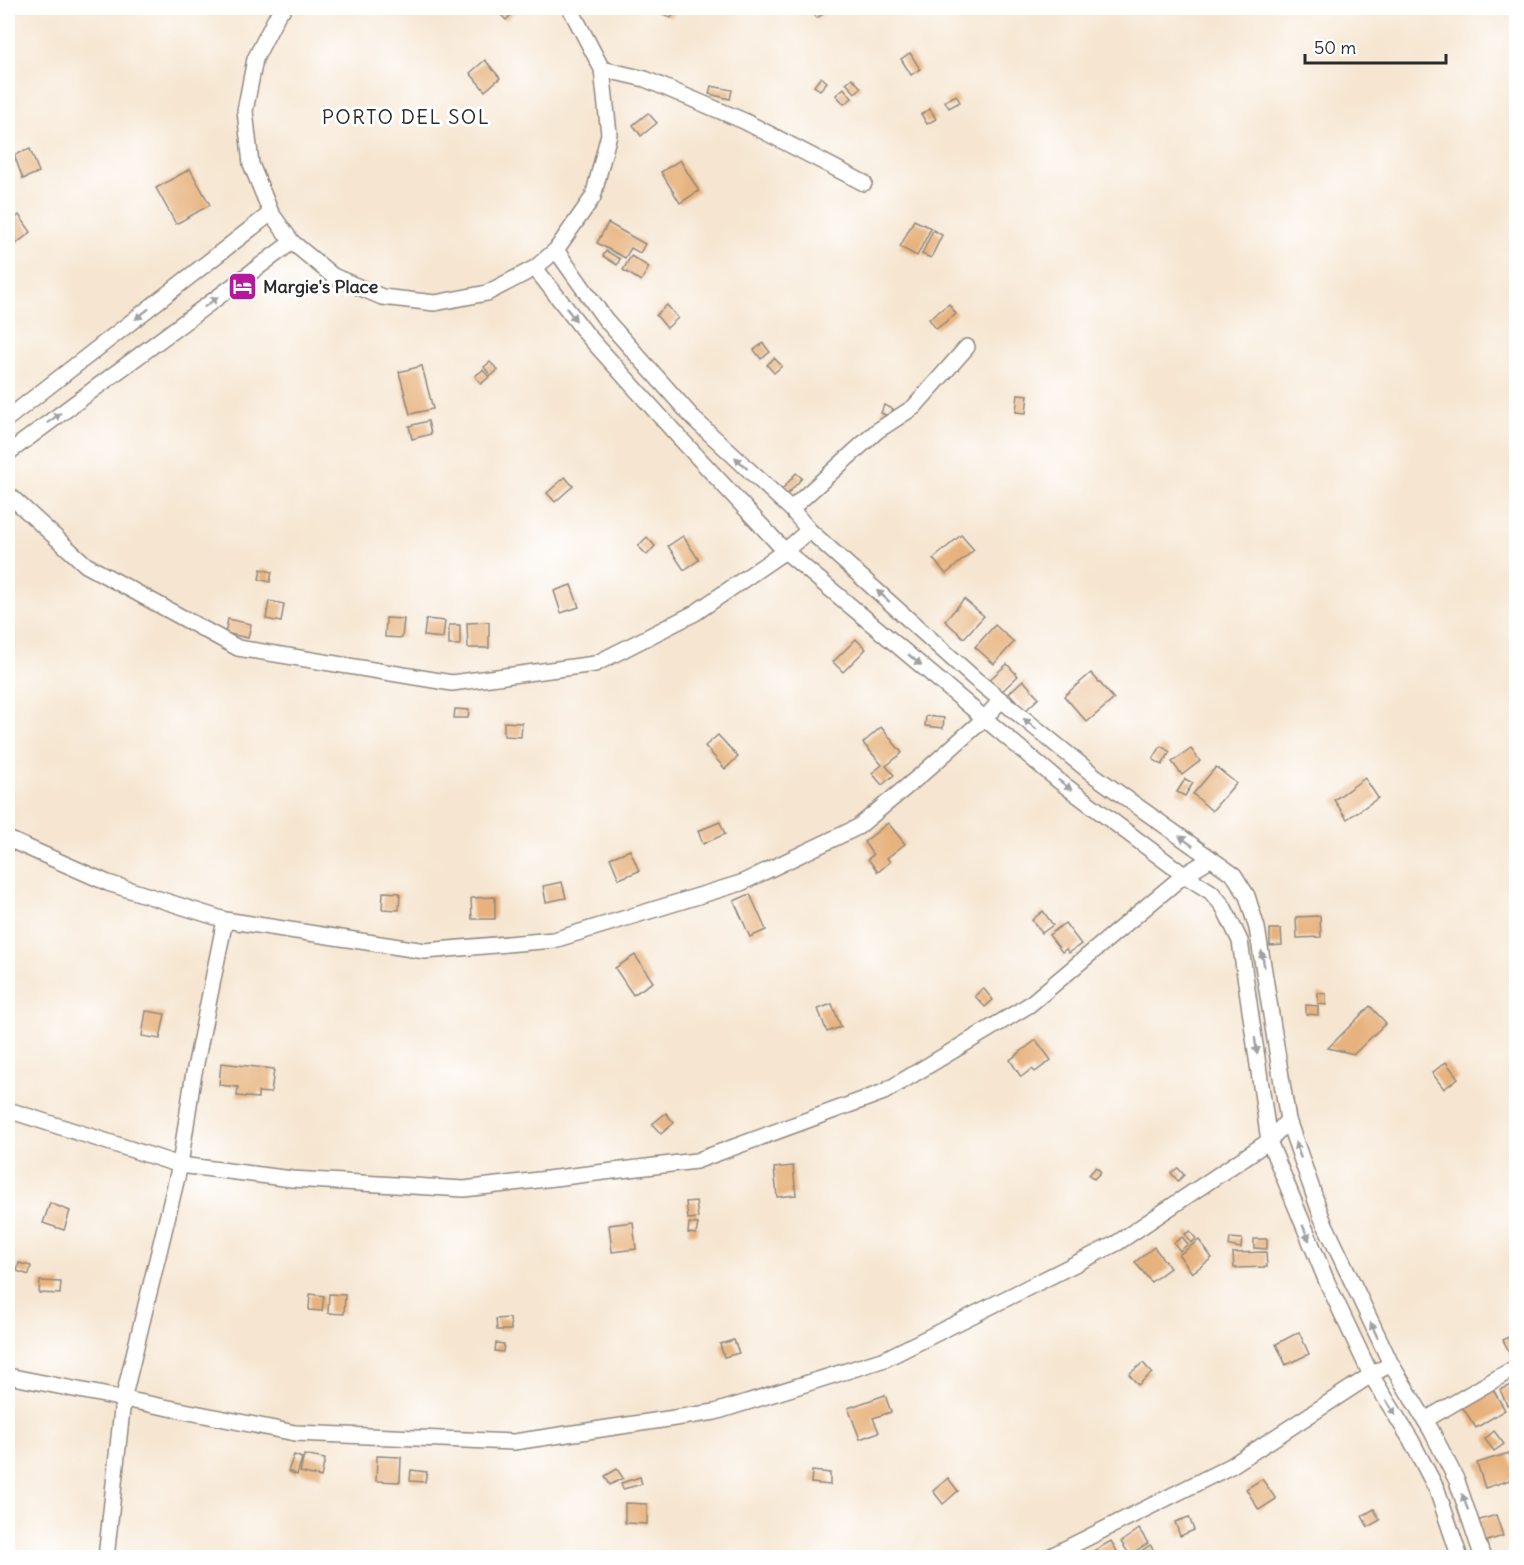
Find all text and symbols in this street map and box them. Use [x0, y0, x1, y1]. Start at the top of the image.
scale bar [1305, 27, 1446, 65]
text: 50 m [1314, 36, 1356, 59]
district label: PORTO DEL SOL [322, 104, 490, 129]
hotel icon: Margie's Place [226, 270, 258, 302]
place label: Margie's Place [263, 275, 378, 298]
one-way arrow [203, 296, 219, 308]
one-way arrow [134, 307, 150, 320]
one-way arrow [564, 307, 576, 322]
one-way arrow [46, 412, 62, 424]
one-way arrow [734, 456, 748, 470]
one-way arrow [876, 590, 891, 603]
one-way arrow [907, 653, 922, 666]
one-way arrow [1022, 717, 1038, 730]
one-way arrow [1057, 779, 1072, 791]
one-way arrow [1178, 836, 1193, 848]
one-way arrow [1258, 949, 1267, 968]
one-way arrow [1252, 1037, 1261, 1056]
one-way arrow [1293, 1141, 1303, 1159]
one-way arrow [1301, 1225, 1311, 1243]
one-way arrow [1370, 1321, 1379, 1338]
one-way arrow [1386, 1400, 1397, 1416]
one-way arrow [1459, 1493, 1469, 1511]

